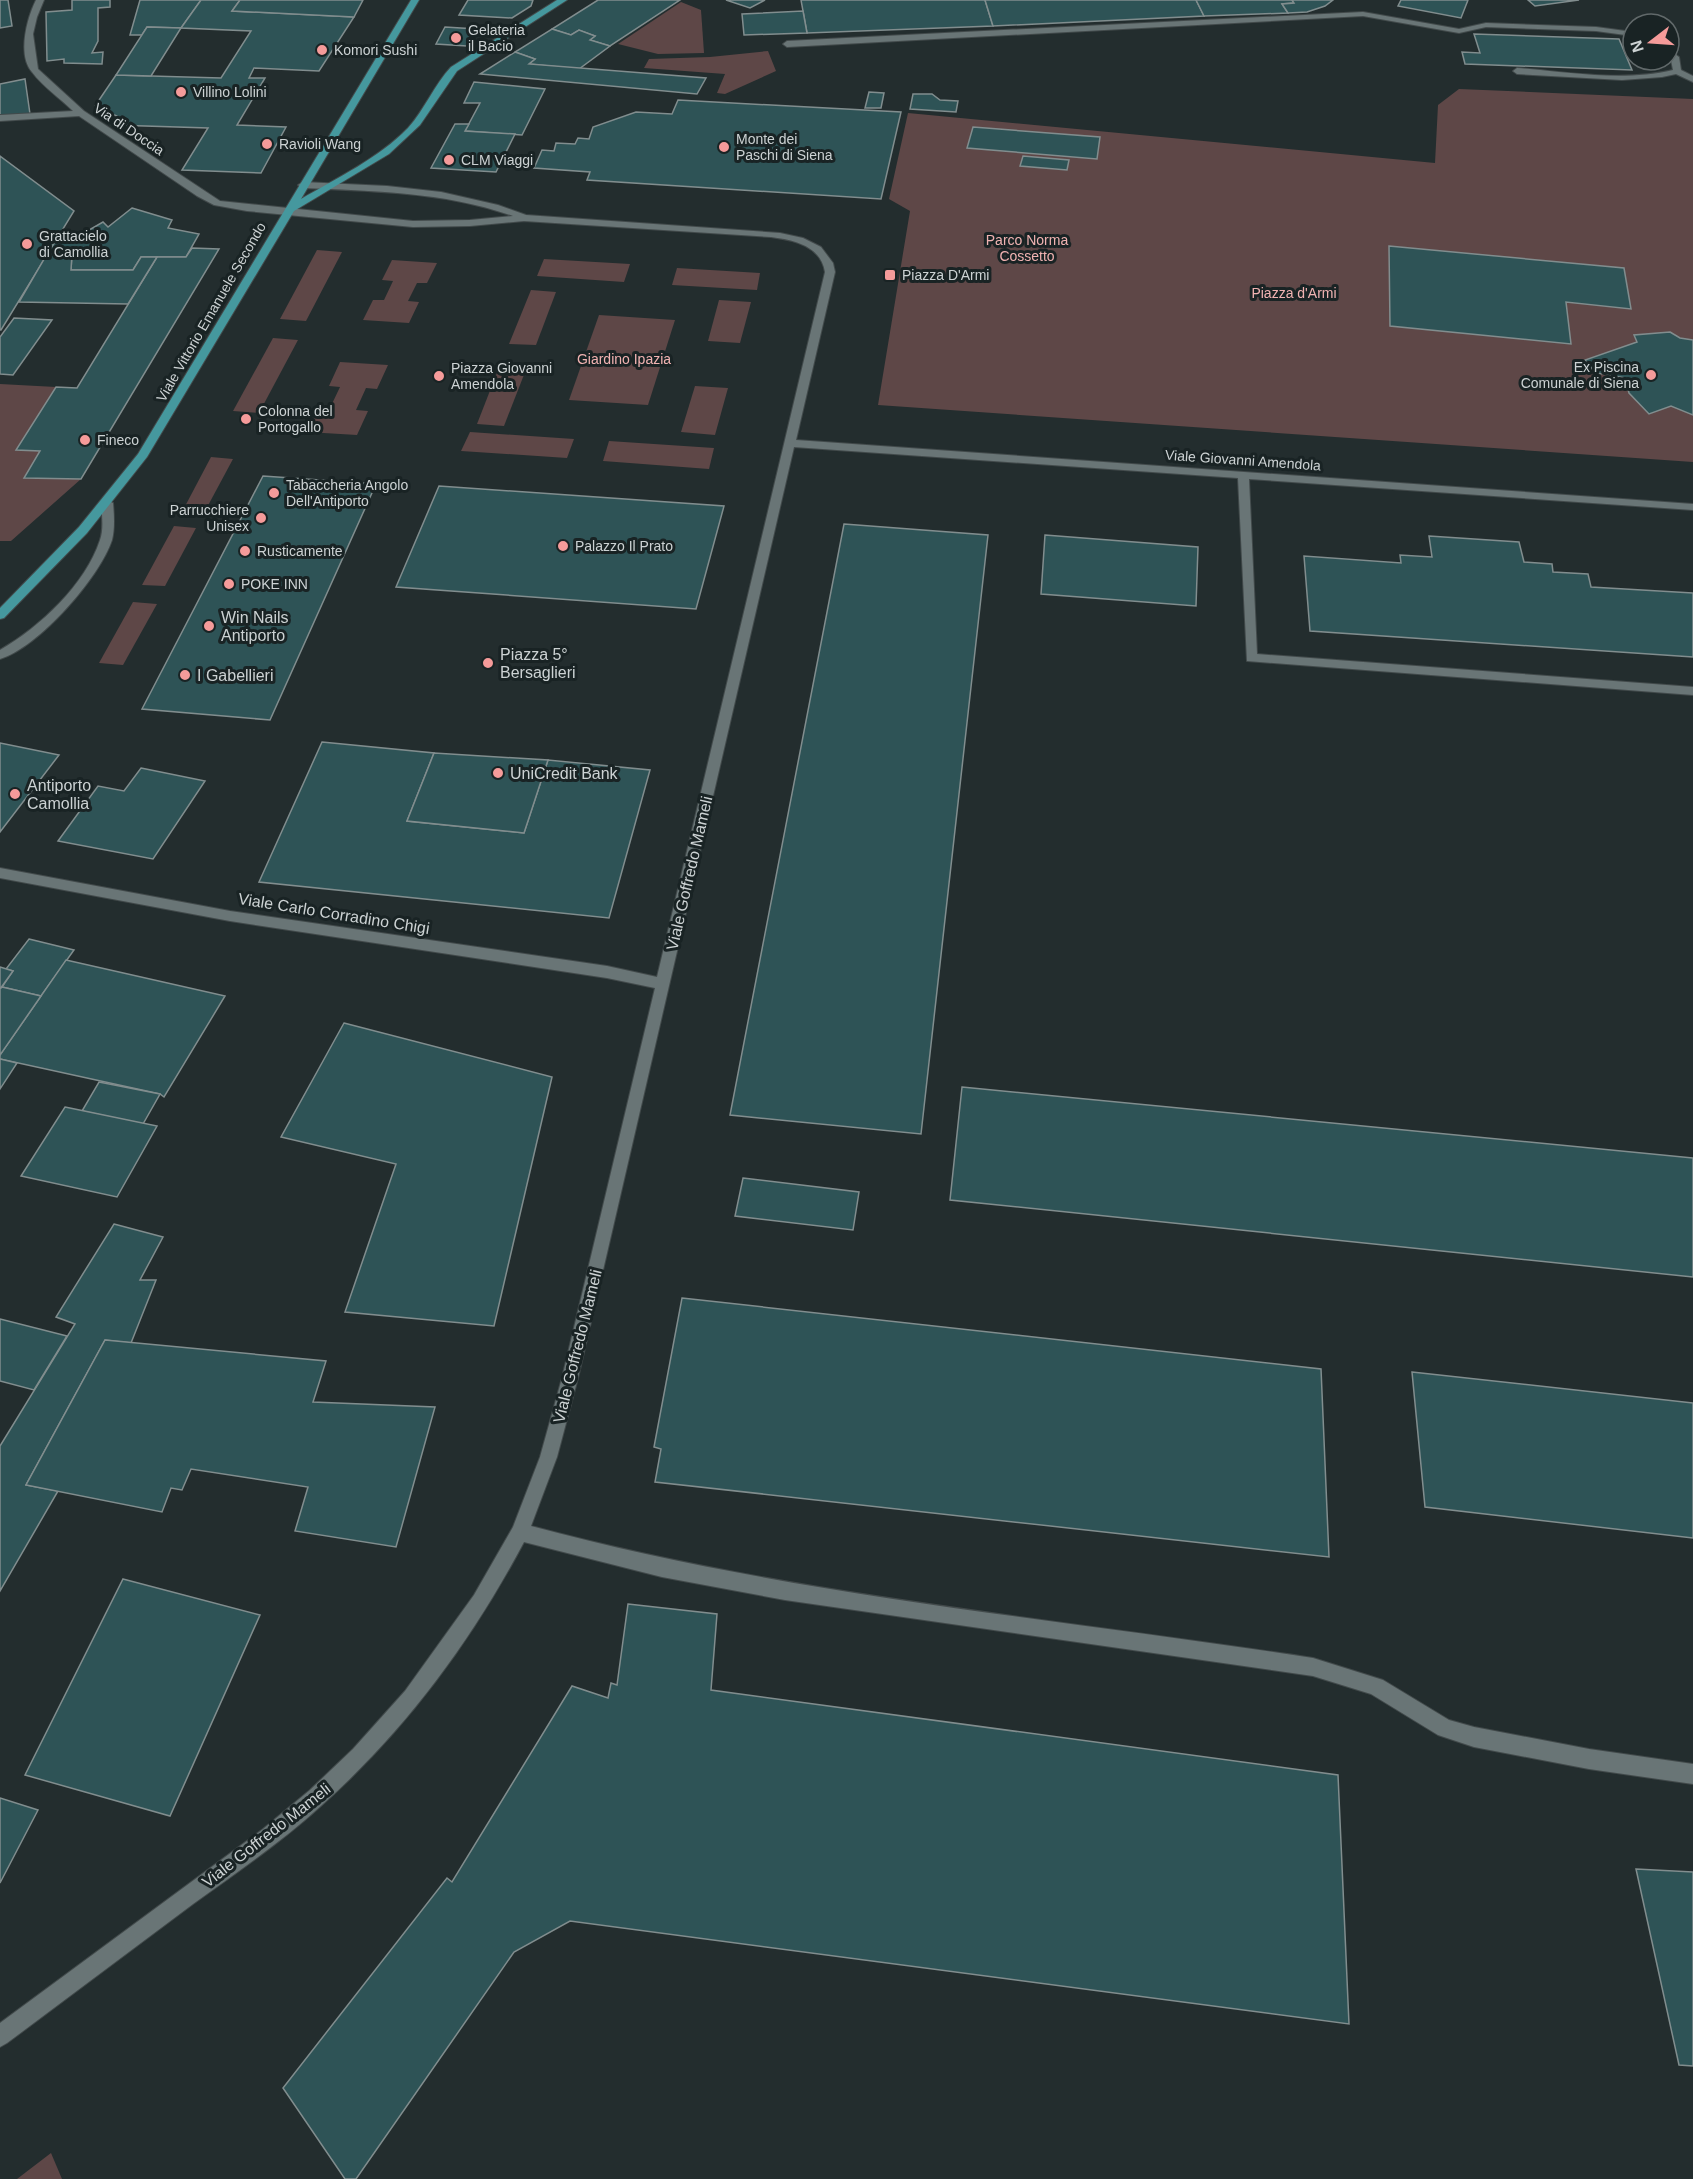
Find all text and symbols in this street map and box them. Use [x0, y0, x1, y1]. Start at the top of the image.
north arrow [1621, 12, 1681, 72]
place label: Gelateria il Bacio [468, 22, 525, 54]
marker: Gelateria il Bacio [449, 31, 463, 45]
text: N [1627, 38, 1647, 54]
place label: Komori Sushi [334, 42, 417, 58]
marker: Komori Sushi [315, 43, 329, 57]
place label: Villino Lolini [193, 84, 267, 100]
marker: Villino Lolini [174, 85, 188, 99]
street label: Via di Doccia [91, 100, 167, 159]
place label: Monte dei Paschi di Siena [736, 131, 833, 163]
place label: Ravioli Wang [279, 136, 361, 152]
marker: Ravioli Wang [260, 137, 274, 151]
marker: Monte dei Paschi di Siena [717, 140, 731, 154]
place label: CLM Viaggi [461, 152, 533, 168]
marker: CLM Viaggi [442, 153, 456, 167]
street label: Viale Vittorio Emanuele Secondo [153, 219, 269, 404]
place label: Grattacielo di Camollia [39, 228, 108, 260]
park label: Parco Norma Cossetto [986, 232, 1068, 264]
marker: Grattacielo di Camollia [20, 237, 34, 251]
place label: Piazza D'Armi [902, 267, 989, 283]
marker: Piazza D'Armi [883, 268, 897, 282]
park label: Piazza d'Armi [1251, 285, 1337, 301]
park label: Giardino Ipazia [577, 351, 671, 367]
place label: Ex Piscina Comunale di Siena [1521, 359, 1639, 391]
place label: Piazza Giovanni Amendola [451, 360, 552, 392]
marker: Ex Piscina Comunale di Siena [1644, 368, 1658, 382]
marker: Piazza Giovanni Amendola [432, 369, 446, 383]
place label: Colonna del Portogallo [258, 403, 333, 435]
marker: Colonna del Portogallo [239, 412, 253, 426]
place label: Fineco [97, 432, 139, 448]
marker: Fineco [78, 433, 92, 447]
street label: Viale Giovanni Amendola [1165, 447, 1322, 473]
place label: Tabaccheria Angolo Dell'Antiporto [286, 477, 408, 509]
marker: Tabaccheria Angolo Dell'Antiporto [267, 486, 281, 500]
place label: Parrucchiere Unisex [170, 502, 249, 534]
marker: Parrucchiere Unisex [254, 511, 268, 525]
place label: Palazzo Il Prato [575, 538, 673, 554]
marker: Palazzo Il Prato [556, 539, 570, 553]
place label: Rusticamente [257, 543, 343, 559]
marker: Rusticamente [238, 544, 252, 558]
place label: POKE INN [241, 576, 308, 592]
marker: POKE INN [222, 577, 236, 591]
place label: Win Nails Antiporto [221, 609, 289, 644]
marker: Win Nails Antiporto [202, 619, 216, 633]
place label: Piazza 5° Bersaglieri [500, 646, 576, 681]
marker: Piazza 5° Bersaglieri [481, 656, 495, 670]
place label: I Gabellieri [197, 667, 273, 684]
marker: I Gabellieri [178, 668, 192, 682]
place label: UniCredit Bank [510, 765, 619, 782]
marker: UniCredit Bank [491, 766, 505, 780]
place label: Antiporto Camollia [27, 777, 91, 812]
marker: Antiporto Camollia [8, 787, 22, 801]
street label: Viale Goffredo Mameli [663, 794, 716, 952]
street label: Viale Carlo Corradino Chigi [237, 890, 431, 937]
street label: Viale Goffredo Mameli [550, 1268, 605, 1425]
street label: Viale Goffredo Mameli [199, 1780, 334, 1891]

